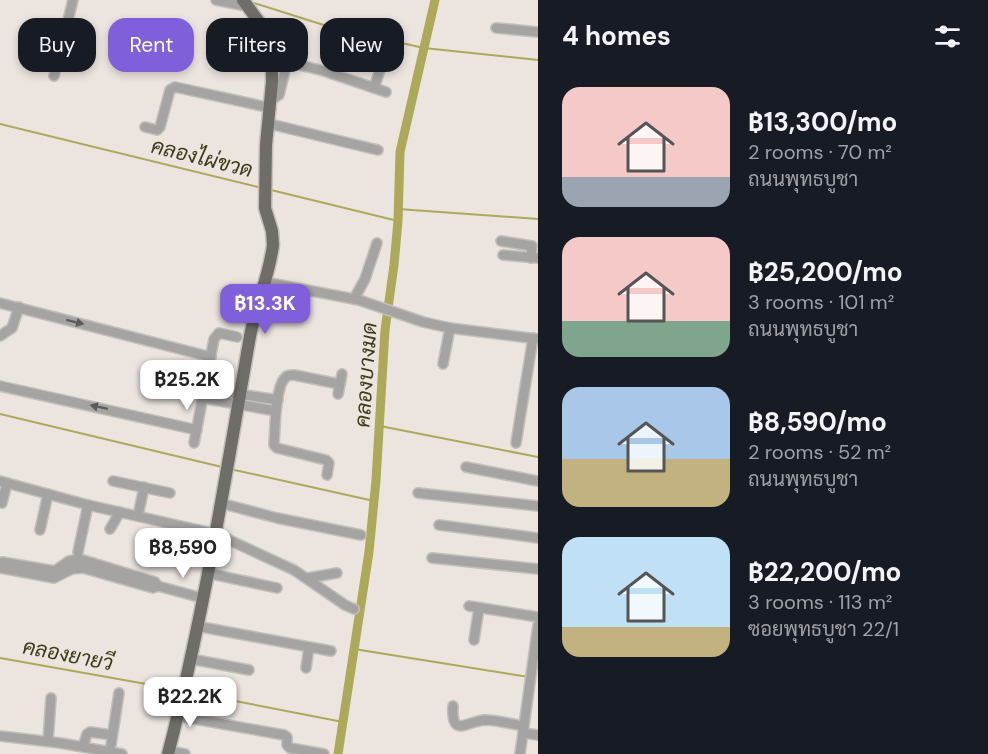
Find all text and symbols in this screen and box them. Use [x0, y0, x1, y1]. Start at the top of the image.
chip: Buy [18, 18, 96, 72]
chip: Rent [108, 18, 194, 72]
chip: Filters [206, 18, 308, 72]
chip: New [320, 18, 404, 72]
text: 4 homes [562, 19, 671, 53]
icon: filters [931, 20, 964, 53]
text: ฿13,300/mo [748, 105, 897, 139]
icon: home [610, 111, 682, 183]
water label: คลองไผ่ขวด [148, 132, 256, 184]
text: 2 rooms · 70 m² [748, 139, 892, 165]
text: ถนนพุทธบูชา [748, 166, 858, 192]
text: ฿25,200/mo [748, 255, 903, 289]
icon: home [610, 261, 682, 333]
pin: ฿13.3K [216, 284, 314, 335]
text: 3 rooms · 101 m² [748, 289, 894, 315]
text: ฿13.3K [234, 290, 296, 316]
text: ถนนพุทธบูชา [748, 316, 858, 342]
one-way arrow [66, 317, 84, 327]
water label: คลองบางมด [348, 322, 384, 428]
pin: ฿25.2K [138, 360, 236, 411]
text: ฿25.2K [154, 366, 220, 392]
one-way arrow [89, 402, 108, 411]
text: ฿8,590/mo [748, 405, 887, 439]
icon: home [610, 411, 682, 483]
text: 2 rooms · 52 m² [748, 439, 891, 465]
text: ถนนพุทธบูชา [748, 466, 858, 492]
pin: ฿8,590 [134, 528, 232, 579]
text: ฿8,590 [149, 534, 217, 560]
text: ฿22,200/mo [748, 555, 901, 589]
icon: home [610, 561, 682, 633]
text: 3 rooms · 113 m² [748, 589, 892, 615]
text: ซอยพุทธบูชา 22/1 [748, 616, 899, 642]
water label: คลองยายวี [20, 633, 117, 678]
pin: ฿22.2K [141, 677, 239, 728]
text: ฿22.2K [158, 683, 222, 709]

